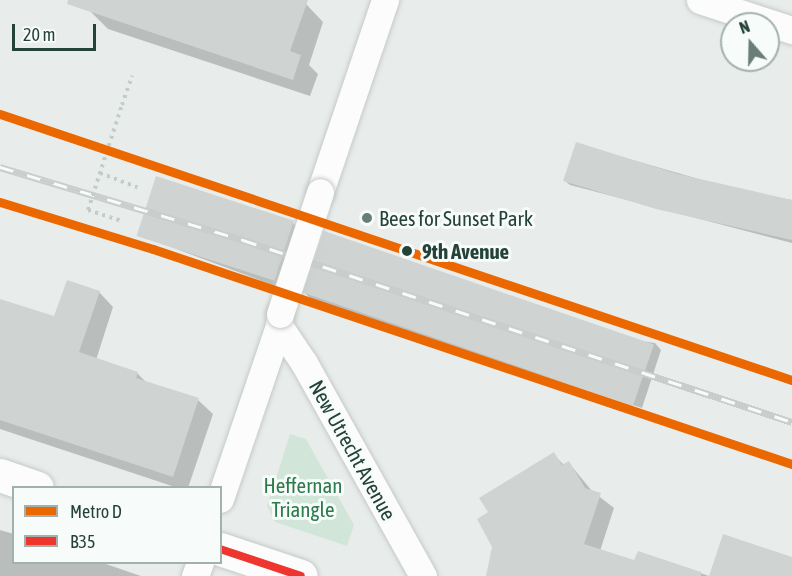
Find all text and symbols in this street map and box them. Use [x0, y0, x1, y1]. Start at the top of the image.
scale bar [15, 12, 99, 50]
north arrow [720, 12, 780, 72]
text: N [737, 17, 752, 37]
text: 20 m [23, 24, 55, 45]
place label: Bees for Sunset Park [379, 205, 533, 231]
marker: Bees for Sunset Park [360, 211, 374, 225]
place label: 9th Avenue [422, 238, 509, 264]
marker: 9th Avenue [397, 241, 417, 261]
street label: New Utrecht Avenue [304, 376, 402, 524]
park label: Heffernan Triangle [264, 472, 342, 522]
legend [12, 486, 222, 564]
text: Metro D [70, 501, 122, 522]
text: B35 [70, 531, 95, 552]

